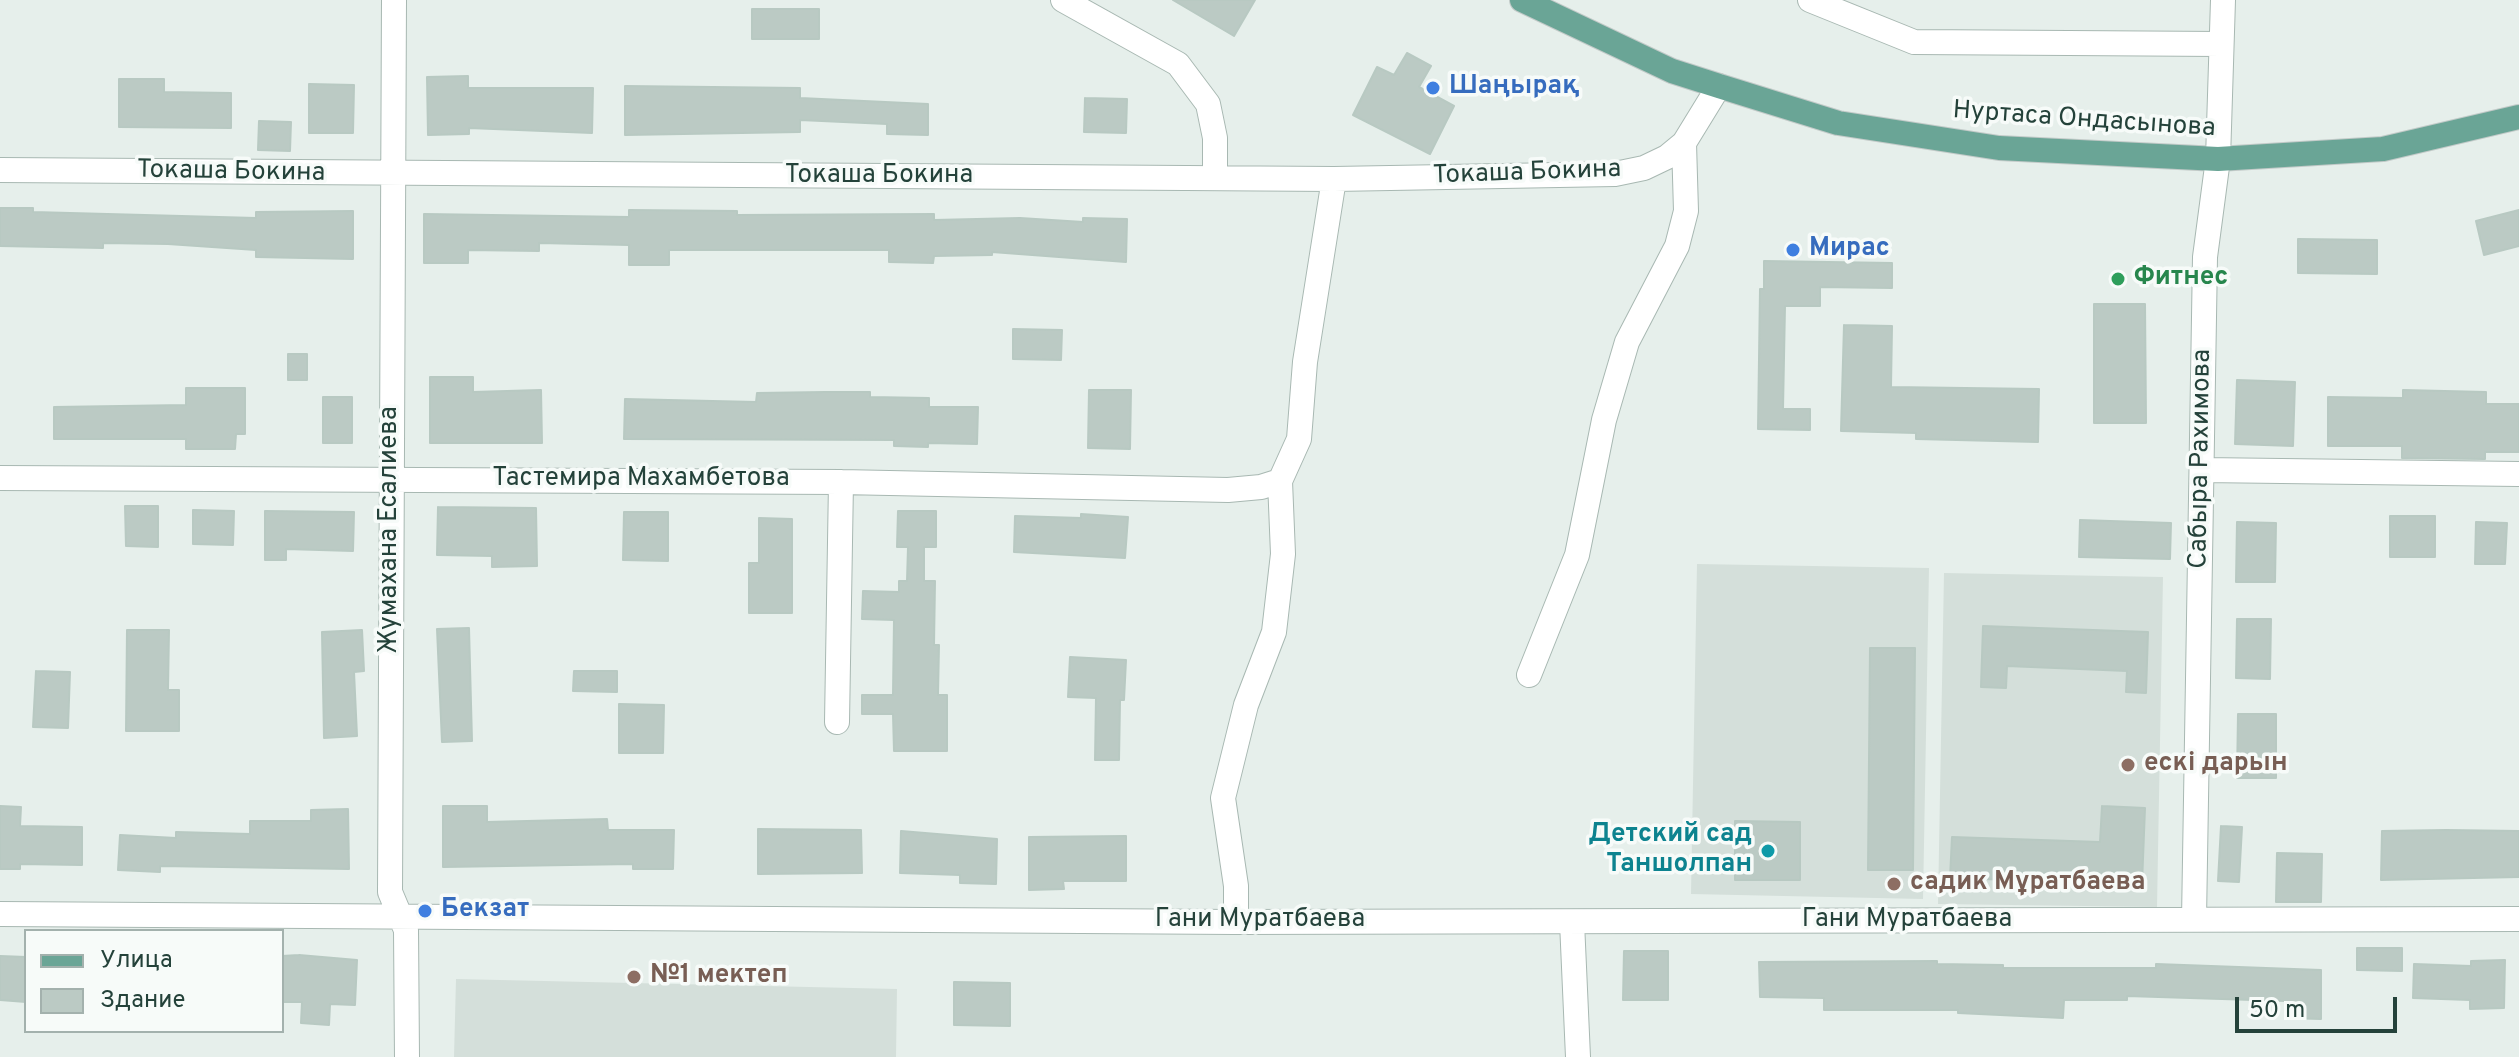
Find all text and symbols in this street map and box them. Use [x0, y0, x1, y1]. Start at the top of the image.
place label: Шаңырақ [1449, 72, 1580, 104]
marker: Шаңырақ [1424, 79, 1442, 97]
street label: Нуртаса Ондасынова [1951, 96, 2217, 146]
street label: Токаша Бокина [1432, 155, 1622, 193]
street label: Токаша Бокина [136, 156, 326, 190]
street label: Токаша Бокина [785, 161, 973, 193]
place label: Мирас [1809, 234, 1890, 266]
marker: Мирас [1784, 241, 1802, 259]
place label: Фитнес [2134, 263, 2228, 295]
marker: Фитнес [2109, 270, 2127, 288]
street label: Сабыра Рахимова [2184, 349, 2220, 569]
street label: Жумахана Есалиева [375, 406, 407, 654]
street label: Тастемира Махамбетова [492, 464, 790, 496]
place label: ескі дарын [2144, 749, 2288, 781]
marker: ескі дарын [2119, 756, 2137, 774]
place label: Детский сад Таншолпан [1589, 820, 1752, 882]
marker: Детский сад Таншолпан [1759, 842, 1777, 860]
place label: садик Мұратбаева [1910, 868, 2145, 900]
marker: садик Мұратбаева [1885, 875, 1903, 893]
place label: Бекзат [441, 895, 529, 927]
marker: Бекзат [416, 902, 434, 920]
street label: Гани Муратбаева [1155, 905, 1365, 937]
street label: Гани Муратбаева [1802, 905, 2012, 937]
legend [24, 929, 284, 1033]
text: Улица [100, 946, 173, 976]
place label: №1 мектеп [650, 961, 787, 993]
marker: №1 мектеп [625, 968, 643, 986]
scale bar [2239, 981, 2401, 1031]
text: Здание [100, 986, 186, 1016]
text: 50 m [2249, 996, 2305, 1026]

